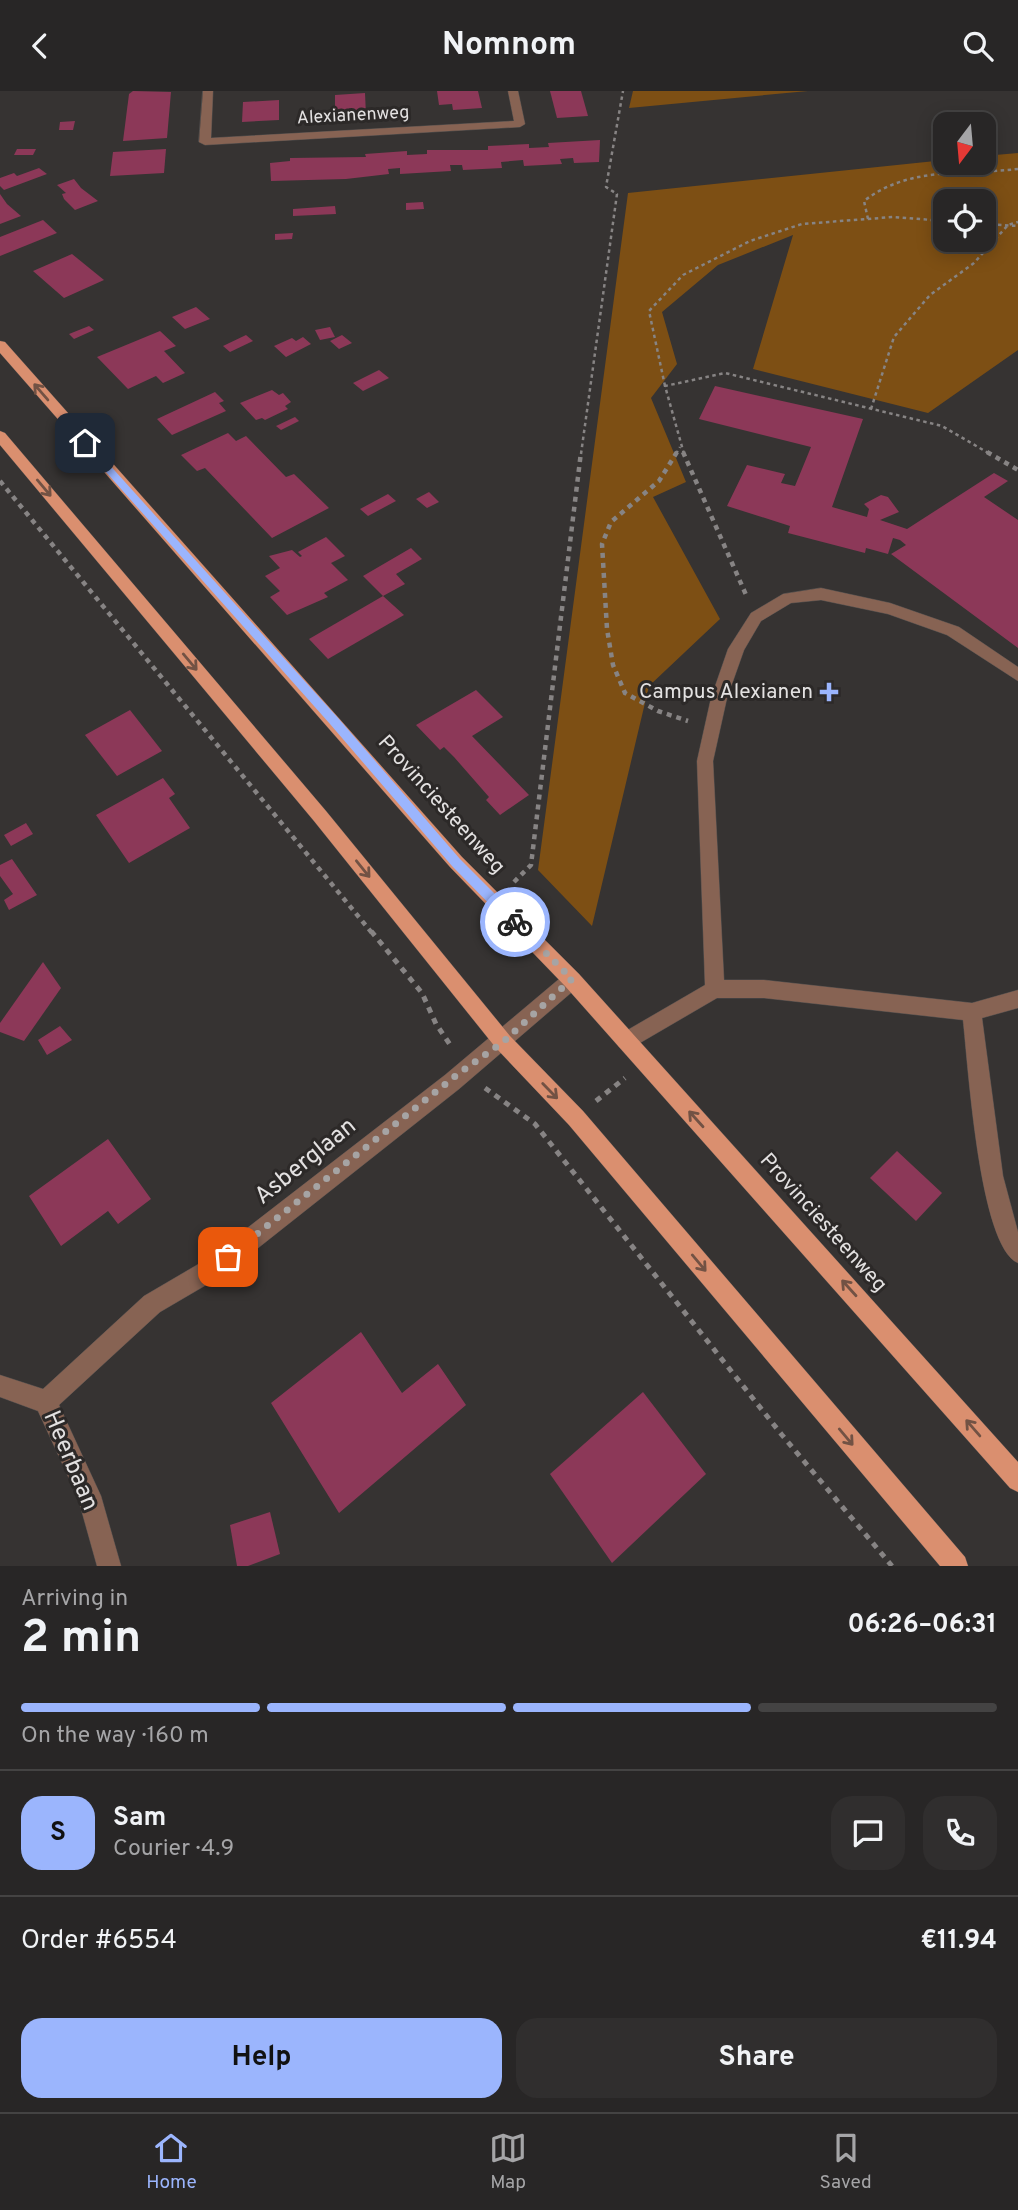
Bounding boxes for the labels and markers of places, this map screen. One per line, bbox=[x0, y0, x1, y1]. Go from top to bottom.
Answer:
pin bbox=[55, 413, 115, 473]
place label: Campus Alexianen bbox=[639, 679, 813, 706]
marker: Campus Alexianen bbox=[819, 682, 839, 702]
pin bbox=[198, 1227, 258, 1287]

